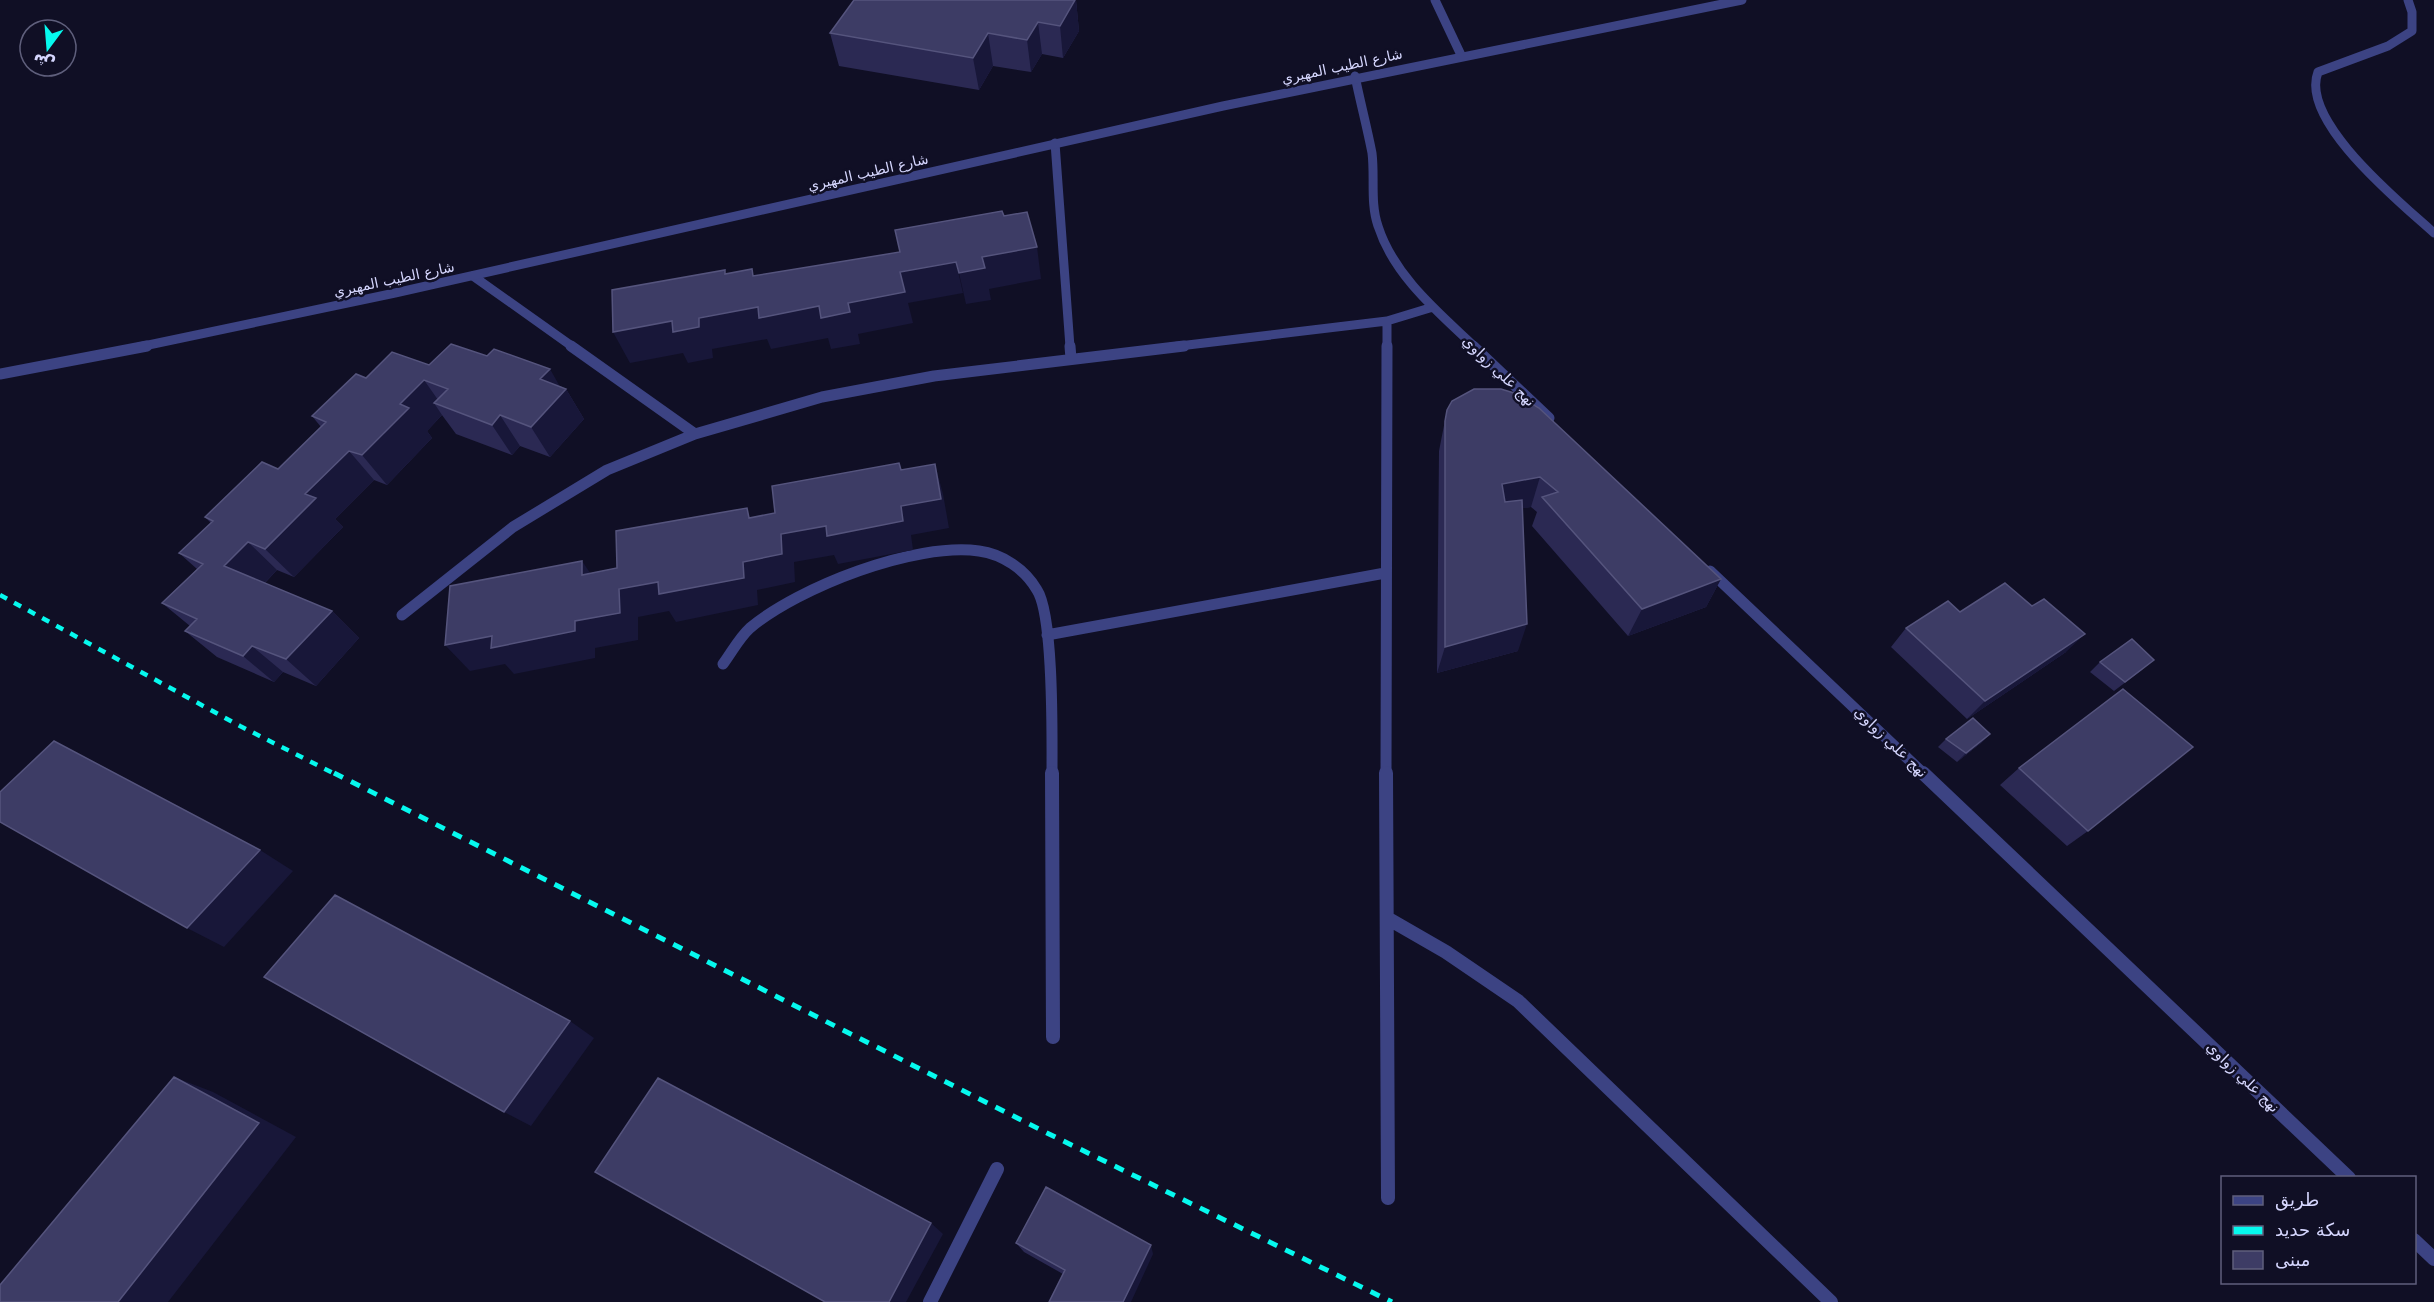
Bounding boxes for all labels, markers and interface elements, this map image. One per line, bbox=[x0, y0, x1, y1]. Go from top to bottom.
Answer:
north arrow bbox=[18, 18, 78, 78]
street label: شارع الطيب المهيري bbox=[1280, 45, 1404, 88]
text: ش bbox=[31, 50, 57, 74]
street label: شارع الطيب المهيري bbox=[806, 150, 930, 195]
street label: شارع الطيب المهيري bbox=[332, 258, 456, 301]
street label: نهج علي زواوي bbox=[1458, 332, 1539, 411]
street label: نهج علي زواوي bbox=[1850, 703, 1931, 782]
street label: نهج علي زواوي bbox=[2202, 1038, 2283, 1117]
legend bbox=[2221, 1176, 2416, 1284]
text: طريق bbox=[2275, 1189, 2319, 1211]
text: سكة حديد bbox=[2275, 1219, 2350, 1240]
text: مبنى bbox=[2275, 1249, 2311, 1270]

